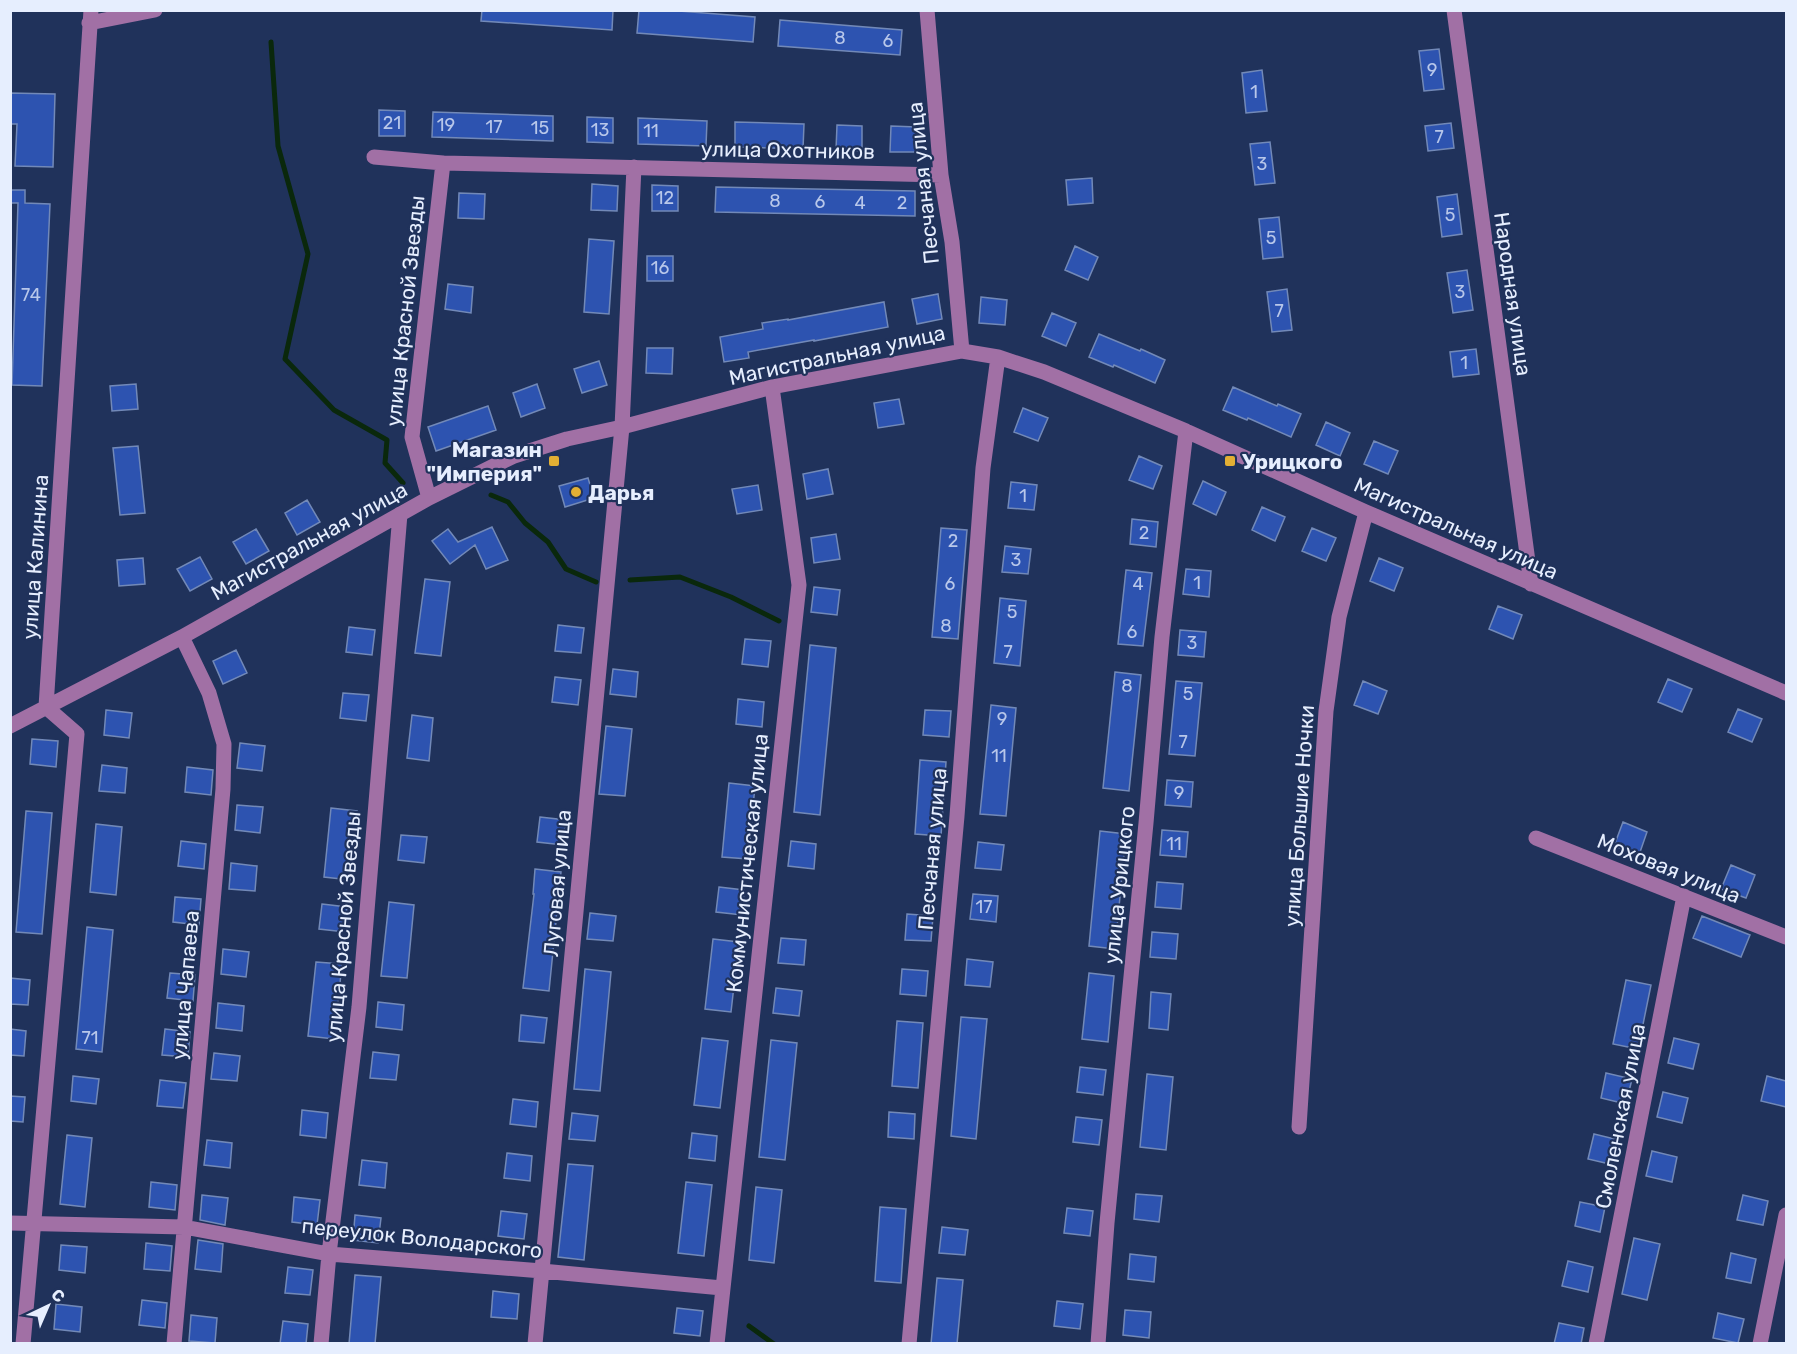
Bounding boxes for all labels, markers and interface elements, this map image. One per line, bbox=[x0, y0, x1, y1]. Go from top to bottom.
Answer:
house number: 8 bbox=[834, 27, 846, 49]
house number: 6 bbox=[883, 30, 894, 52]
house number: 9 bbox=[1427, 59, 1437, 81]
house number: 1 bbox=[1250, 81, 1258, 103]
street label: Песчаная улица bbox=[902, 101, 944, 265]
house number: 21 bbox=[383, 112, 401, 134]
house number: 19 bbox=[437, 114, 455, 136]
house number: 17 bbox=[486, 116, 502, 138]
house number: 15 bbox=[531, 117, 549, 139]
house number: 13 bbox=[591, 119, 609, 141]
house number: 11 bbox=[643, 120, 659, 142]
house number: 7 bbox=[1434, 126, 1444, 148]
street label: улица Охотников bbox=[701, 136, 875, 164]
house number: 3 bbox=[1257, 153, 1267, 175]
house number: 12 bbox=[656, 187, 674, 209]
house number: 8 bbox=[769, 190, 781, 212]
house number: 6 bbox=[815, 191, 826, 213]
house number: 4 bbox=[854, 192, 866, 214]
house number: 2 bbox=[897, 192, 907, 214]
street label: улица Красной Звезды bbox=[380, 194, 430, 428]
house number: 5 bbox=[1445, 204, 1455, 226]
street label: Народная улица bbox=[1489, 211, 1537, 377]
house number: 5 bbox=[1266, 227, 1276, 249]
house number: 16 bbox=[651, 257, 669, 279]
house number: 3 bbox=[1455, 281, 1465, 303]
house number: 74 bbox=[21, 284, 41, 306]
house number: 7 bbox=[1274, 300, 1284, 322]
street label: Магистральная улица bbox=[727, 320, 947, 390]
house number: 1 bbox=[1460, 352, 1468, 374]
place label: Магазин "Империя" bbox=[426, 437, 542, 486]
place label: Урицкого bbox=[1242, 449, 1343, 474]
marker: Магазин "Империя" bbox=[547, 454, 561, 468]
marker: Урицкого bbox=[1223, 454, 1237, 468]
street label: Магистральная улица bbox=[1350, 472, 1562, 584]
street label: улица Калинина bbox=[17, 474, 53, 640]
street label: Магистральная улица bbox=[206, 477, 412, 605]
place label: Дарья bbox=[588, 480, 655, 505]
marker: Дарья bbox=[569, 485, 583, 499]
house number: 1 bbox=[1019, 485, 1027, 507]
house number: 2 bbox=[1139, 522, 1149, 544]
house number: 2 bbox=[948, 530, 958, 552]
house number: 3 bbox=[1011, 549, 1021, 571]
house number: 1 bbox=[1193, 572, 1201, 594]
house number: 6 bbox=[945, 573, 956, 595]
house number: 4 bbox=[1132, 573, 1144, 595]
house number: 5 bbox=[1007, 601, 1017, 623]
house number: 8 bbox=[940, 615, 952, 637]
house number: 6 bbox=[1127, 621, 1138, 643]
house number: 3 bbox=[1187, 632, 1197, 654]
house number: 7 bbox=[1003, 641, 1013, 663]
house number: 8 bbox=[1121, 675, 1133, 697]
house number: 5 bbox=[1183, 683, 1193, 705]
street label: улица Большие Ночки bbox=[1279, 704, 1319, 928]
house number: 9 bbox=[997, 708, 1007, 730]
house number: 7 bbox=[1178, 731, 1188, 753]
street label: Коммунистическая улица bbox=[721, 732, 773, 994]
house number: 11 bbox=[991, 745, 1007, 767]
street label: Песчаная улица bbox=[912, 767, 952, 931]
house number: 9 bbox=[1174, 782, 1184, 804]
street label: улица Урицкого bbox=[1098, 805, 1140, 965]
street label: Луговая улица bbox=[538, 808, 576, 958]
street label: улица Красной Звезды bbox=[320, 810, 366, 1044]
street label: Моховая улица bbox=[1594, 828, 1744, 908]
house number: 11 bbox=[1166, 833, 1182, 855]
house number: 17 bbox=[976, 896, 992, 918]
street label: улица Чапаева bbox=[166, 909, 204, 1061]
street label: Смоленская улица bbox=[1590, 1021, 1650, 1211]
house number: 71 bbox=[82, 1027, 98, 1049]
street label: переулок Володарского bbox=[301, 1213, 543, 1263]
north arrow bbox=[18, 1276, 78, 1336]
text: С bbox=[47, 1285, 69, 1306]

